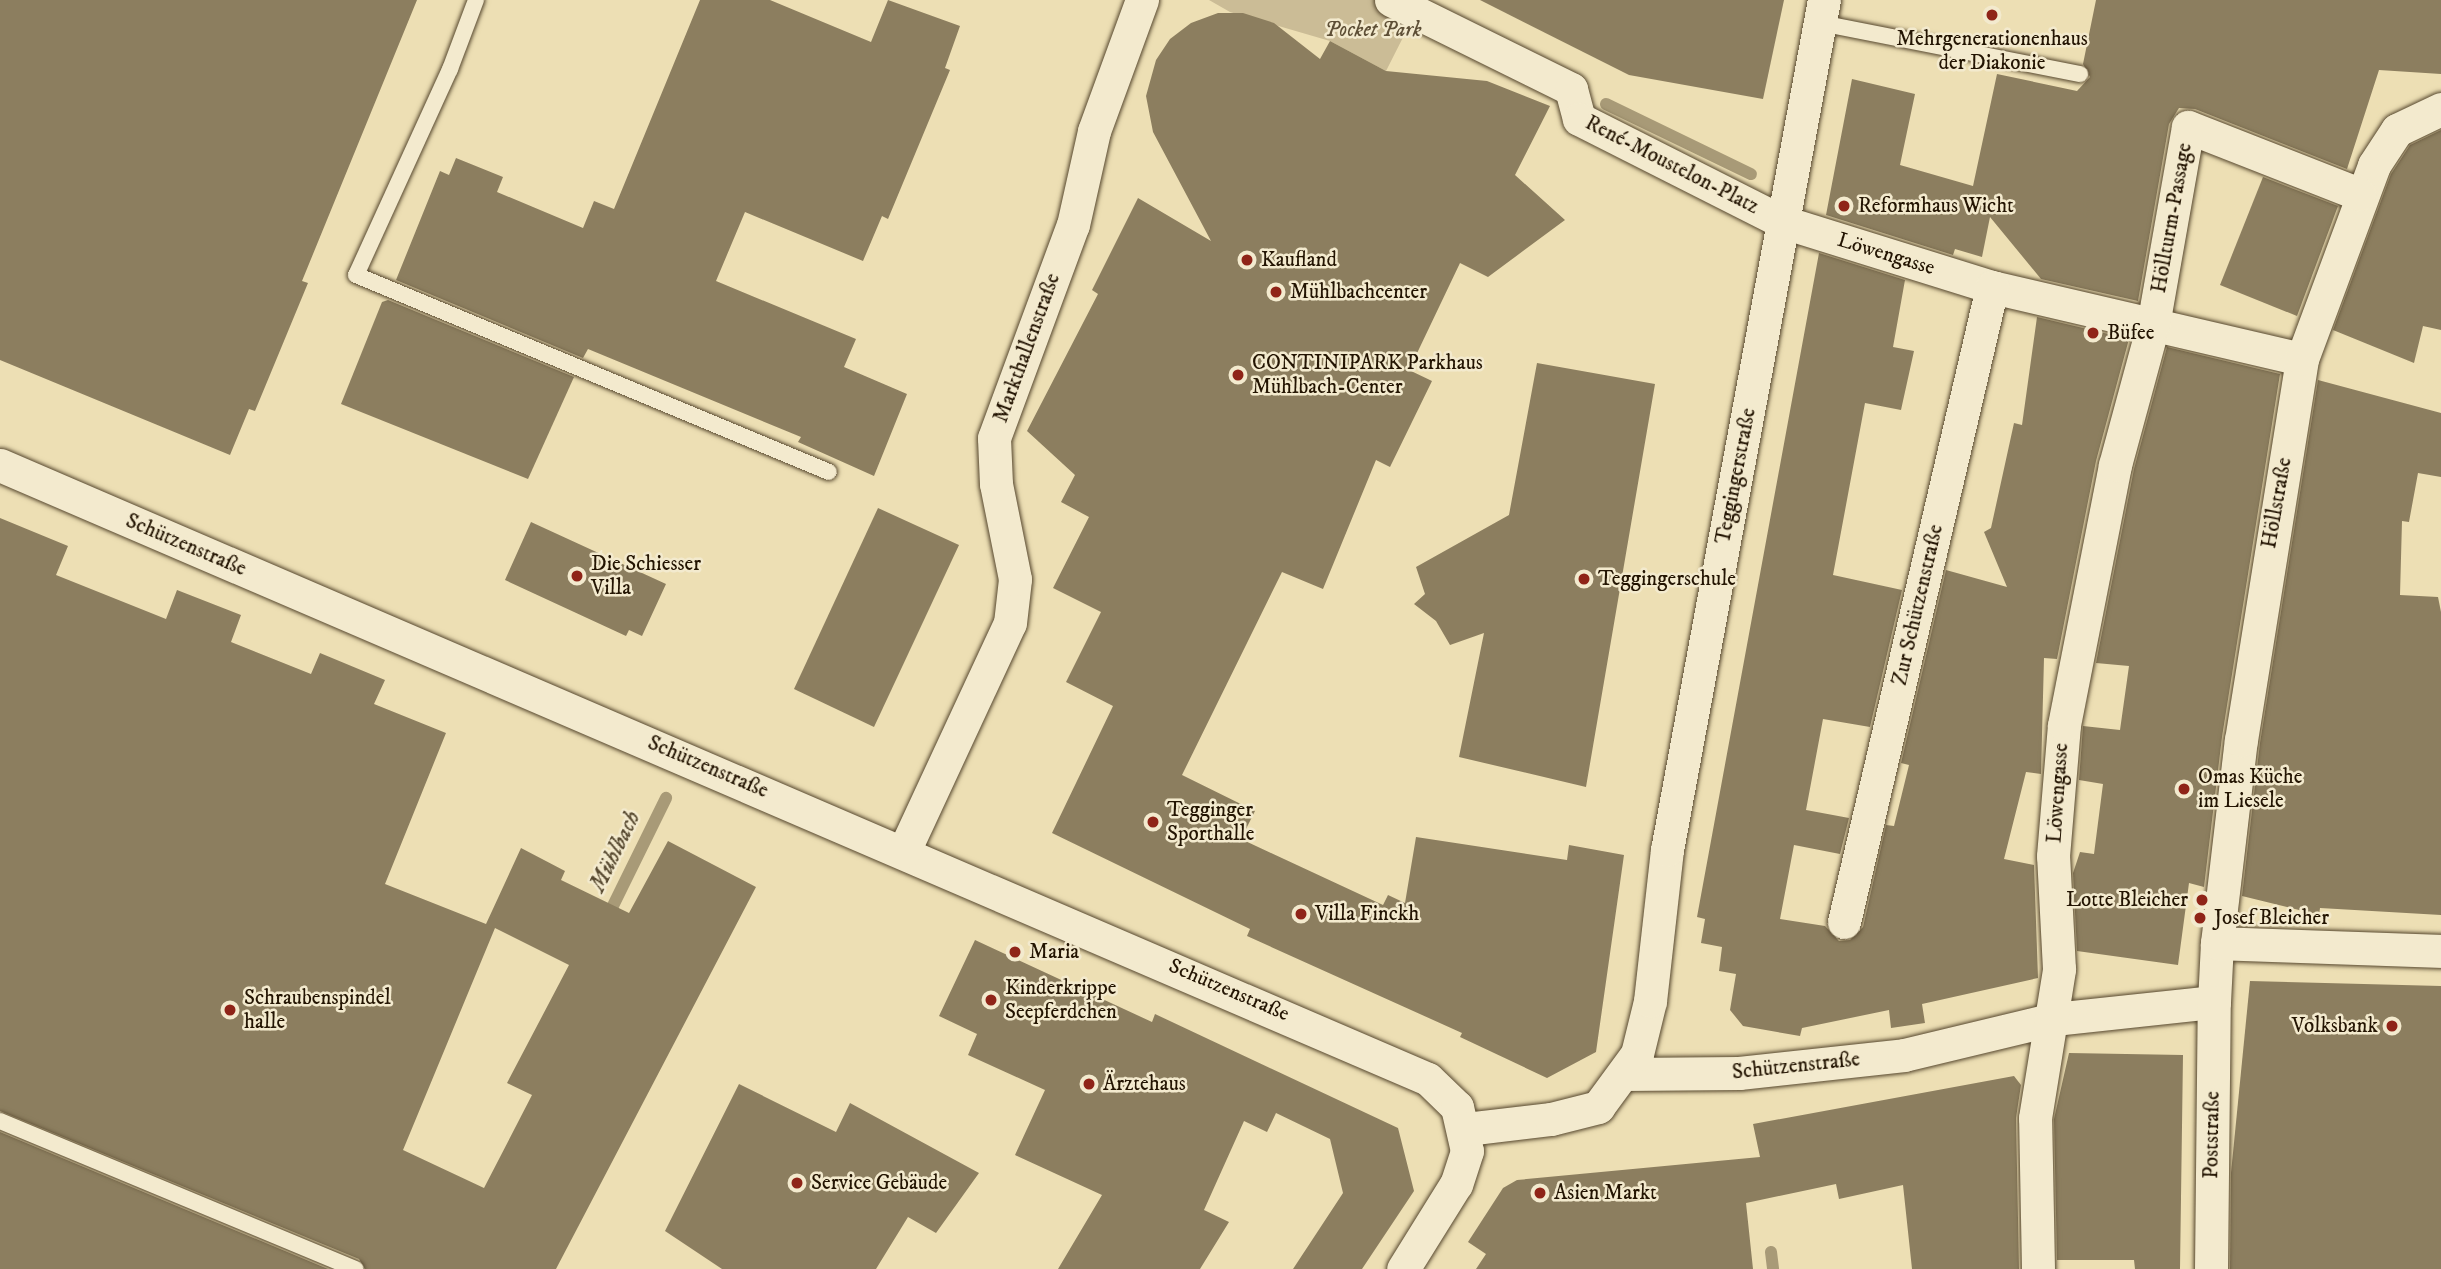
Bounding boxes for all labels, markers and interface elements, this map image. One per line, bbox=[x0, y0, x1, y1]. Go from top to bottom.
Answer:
marker: Mehrgenerationenhaus der Diakonie bbox=[1984, 7, 2000, 23]
park label: Pocket Park bbox=[1325, 17, 1421, 43]
place label: Mehrgenerationenhaus der Diakonie bbox=[1896, 26, 2088, 76]
street label: René-Moustelon-Platz bbox=[1581, 110, 1763, 220]
street label: Höllturm-Passage bbox=[2146, 141, 2198, 295]
place label: Reformhaus Wicht bbox=[1858, 193, 2014, 219]
marker: Reformhaus Wicht bbox=[1836, 198, 1852, 214]
street label: Löwengasse bbox=[1834, 227, 1938, 281]
place label: Kaufland bbox=[1261, 247, 1337, 273]
marker: Kaufland bbox=[1239, 252, 1255, 268]
street label: Markthallenstraße bbox=[988, 270, 1066, 426]
place label: Mühlbachcenter bbox=[1290, 279, 1427, 305]
marker: Mühlbachcenter bbox=[1268, 284, 1284, 300]
place label: Büfee bbox=[2107, 320, 2154, 346]
marker: Büfee bbox=[2085, 325, 2101, 341]
place label: CONTINIPARK Parkhaus Mühlbach-Center bbox=[1252, 350, 1483, 400]
marker: CONTINIPARK Parkhaus Mühlbach-Center bbox=[1230, 367, 1246, 383]
street label: Teggingerstraße bbox=[1710, 406, 1762, 546]
street label: Höllstraße bbox=[2257, 456, 2297, 550]
street label: Schützenstraße bbox=[122, 508, 250, 582]
street label: Zur Schützenstraße bbox=[1887, 522, 1949, 688]
place label: Die Schiesser Villa bbox=[591, 551, 701, 601]
place label: Teggingerschule bbox=[1598, 566, 1736, 592]
marker: Die Schiesser Villa bbox=[569, 568, 585, 584]
marker: Teggingerschule bbox=[1576, 571, 1592, 587]
street label: Schützenstraße bbox=[644, 730, 772, 804]
street label: Löwengasse bbox=[2042, 742, 2074, 844]
place label: Omas Küche im Liesele bbox=[2198, 764, 2302, 814]
marker: Omas Küche im Liesele bbox=[2176, 781, 2192, 797]
place label: Tegginger Sporthalle bbox=[1167, 797, 1254, 847]
water label: Mühlbach bbox=[585, 807, 647, 897]
marker: Tegginger Sporthalle bbox=[1145, 814, 1161, 830]
place label: Lotte Bleicher bbox=[2066, 887, 2188, 913]
marker: Lotte Bleicher bbox=[2194, 892, 2210, 908]
place label: Villa Finckh bbox=[1315, 901, 1419, 927]
place label: Josef Bleicher bbox=[2214, 905, 2329, 931]
marker: Villa Finckh bbox=[1293, 906, 1309, 922]
marker: Josef Bleicher bbox=[2192, 910, 2208, 926]
place label: Maria bbox=[1029, 939, 1079, 965]
marker: Maria bbox=[1007, 944, 1023, 960]
street label: Schützenstraße bbox=[1165, 953, 1293, 1027]
place label: Kinderkrippe Seepferdchen bbox=[1005, 975, 1117, 1025]
place label: Schraubenspindel halle bbox=[244, 985, 391, 1035]
marker: Kinderkrippe Seepferdchen bbox=[983, 992, 999, 1008]
marker: Schraubenspindel halle bbox=[222, 1002, 238, 1018]
place label: Volksbank bbox=[2292, 1013, 2378, 1039]
marker: Volksbank bbox=[2384, 1018, 2400, 1034]
street label: Schützenstraße bbox=[1731, 1047, 1861, 1085]
place label: Ärztehaus bbox=[1103, 1071, 1186, 1097]
marker: Ärztehaus bbox=[1081, 1076, 1097, 1092]
street label: Poststraße bbox=[2199, 1091, 2225, 1179]
place label: Service Gebäude bbox=[811, 1170, 947, 1196]
marker: Service Gebäude bbox=[789, 1175, 805, 1191]
place label: Asien Markt bbox=[1554, 1180, 1657, 1206]
marker: Asien Markt bbox=[1532, 1185, 1548, 1201]

